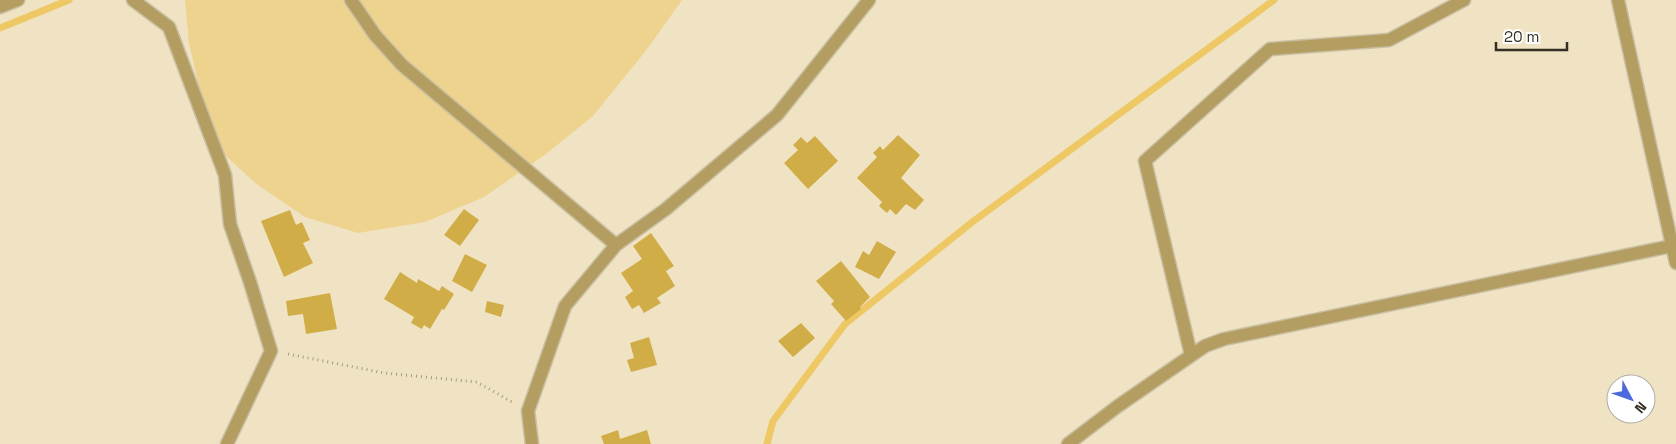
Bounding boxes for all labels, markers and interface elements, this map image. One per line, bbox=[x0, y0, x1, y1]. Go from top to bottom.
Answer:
scale bar bbox=[1496, 20, 1567, 52]
text: 20 m bbox=[1504, 27, 1539, 46]
north arrow bbox=[1606, 374, 1656, 424]
text: N bbox=[1631, 398, 1651, 417]

